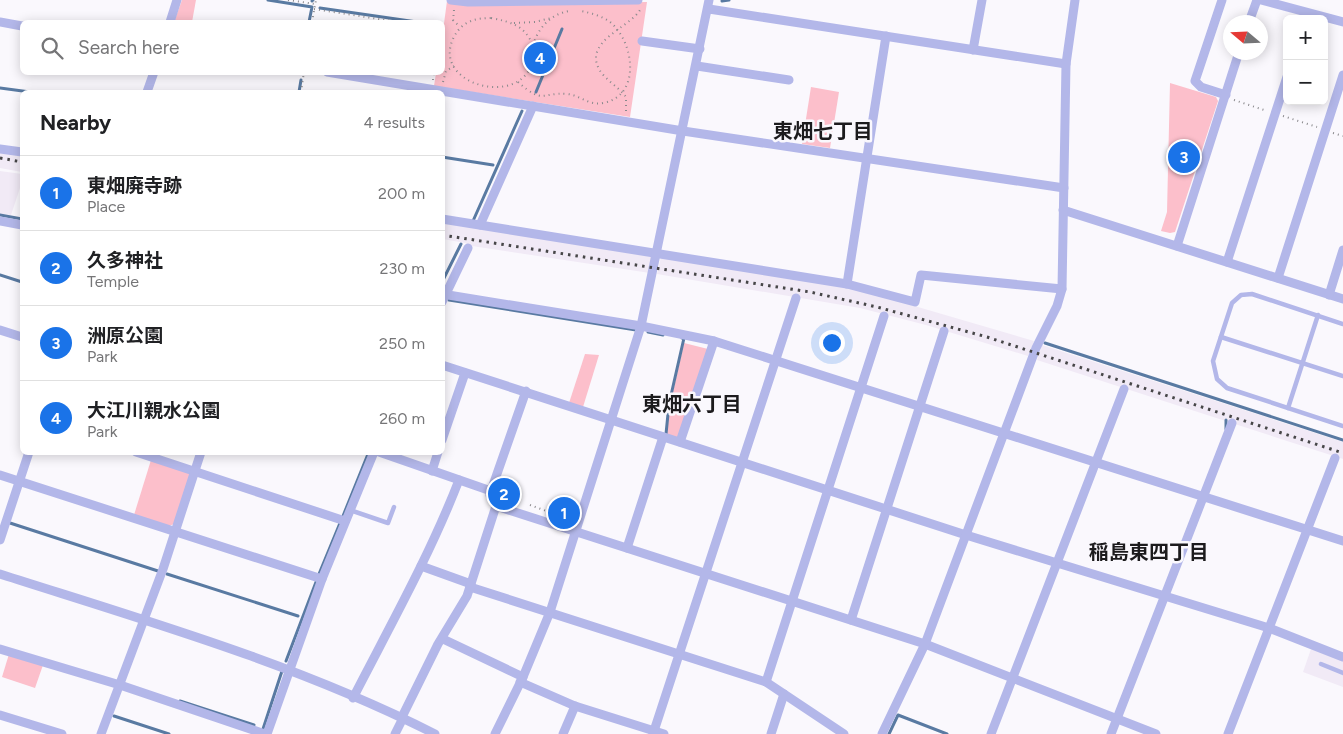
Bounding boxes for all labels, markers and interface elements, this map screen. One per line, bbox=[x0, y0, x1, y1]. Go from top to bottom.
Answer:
north arrow bbox=[1223, 15, 1268, 60]
map controls bbox=[1283, 15, 1328, 105]
button: + bbox=[1283, 15, 1328, 60]
search box bbox=[20, 20, 445, 75]
icon: search bbox=[38, 34, 66, 62]
text: Search here bbox=[78, 36, 180, 59]
pin: 4 bbox=[524, 39, 556, 77]
button: − bbox=[1283, 60, 1328, 105]
text: Nearby bbox=[40, 110, 111, 135]
text: 4 results bbox=[364, 113, 425, 132]
district label: 東畑七丁目 bbox=[773, 119, 873, 143]
pin: 3 bbox=[1168, 138, 1200, 176]
text: 東畑廃寺跡 bbox=[87, 174, 182, 197]
text: 1 bbox=[53, 184, 59, 203]
text: 200 m bbox=[378, 184, 425, 203]
text: Place bbox=[87, 197, 125, 216]
text: 久多神社 bbox=[87, 249, 163, 272]
text: 2 bbox=[51, 259, 61, 278]
text: 230 m bbox=[380, 259, 425, 278]
text: Temple bbox=[87, 272, 139, 291]
text: 洲原公園 bbox=[87, 324, 163, 347]
your location bbox=[819, 330, 845, 356]
text: 3 bbox=[52, 334, 60, 353]
text: 250 m bbox=[379, 334, 425, 353]
text: Park bbox=[87, 347, 117, 366]
district label: 東畑六丁目 bbox=[642, 392, 742, 416]
text: 大江川親水公園 bbox=[87, 399, 220, 422]
text: 4 bbox=[51, 409, 61, 428]
text: 260 m bbox=[379, 409, 425, 428]
text: Park bbox=[87, 422, 117, 441]
pin: 2 bbox=[488, 475, 520, 513]
pin: 1 bbox=[548, 494, 580, 532]
district label: 稲島東四丁目 bbox=[1089, 540, 1209, 564]

